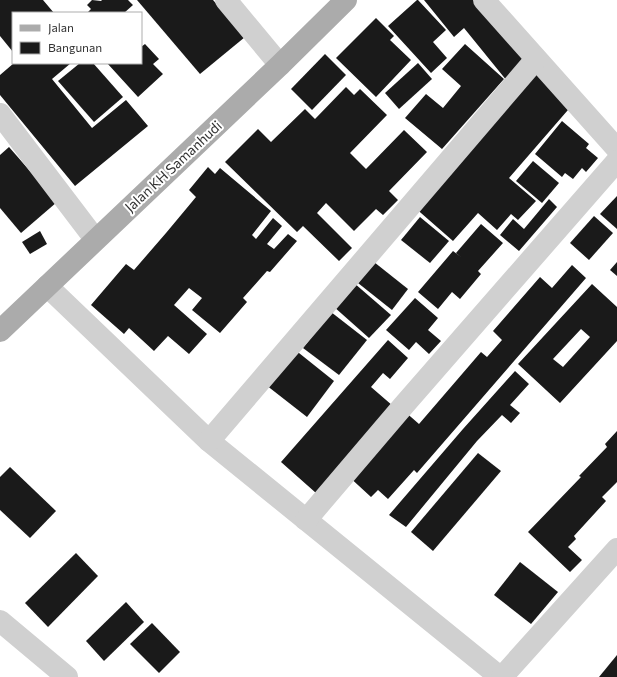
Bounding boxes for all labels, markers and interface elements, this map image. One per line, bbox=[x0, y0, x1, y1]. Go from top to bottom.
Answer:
legend bbox=[12, 12, 142, 64]
text: Jalan bbox=[48, 20, 74, 35]
text: Bangunan bbox=[48, 40, 102, 54]
street label: Jalan KH Samanhudi bbox=[121, 117, 225, 215]

